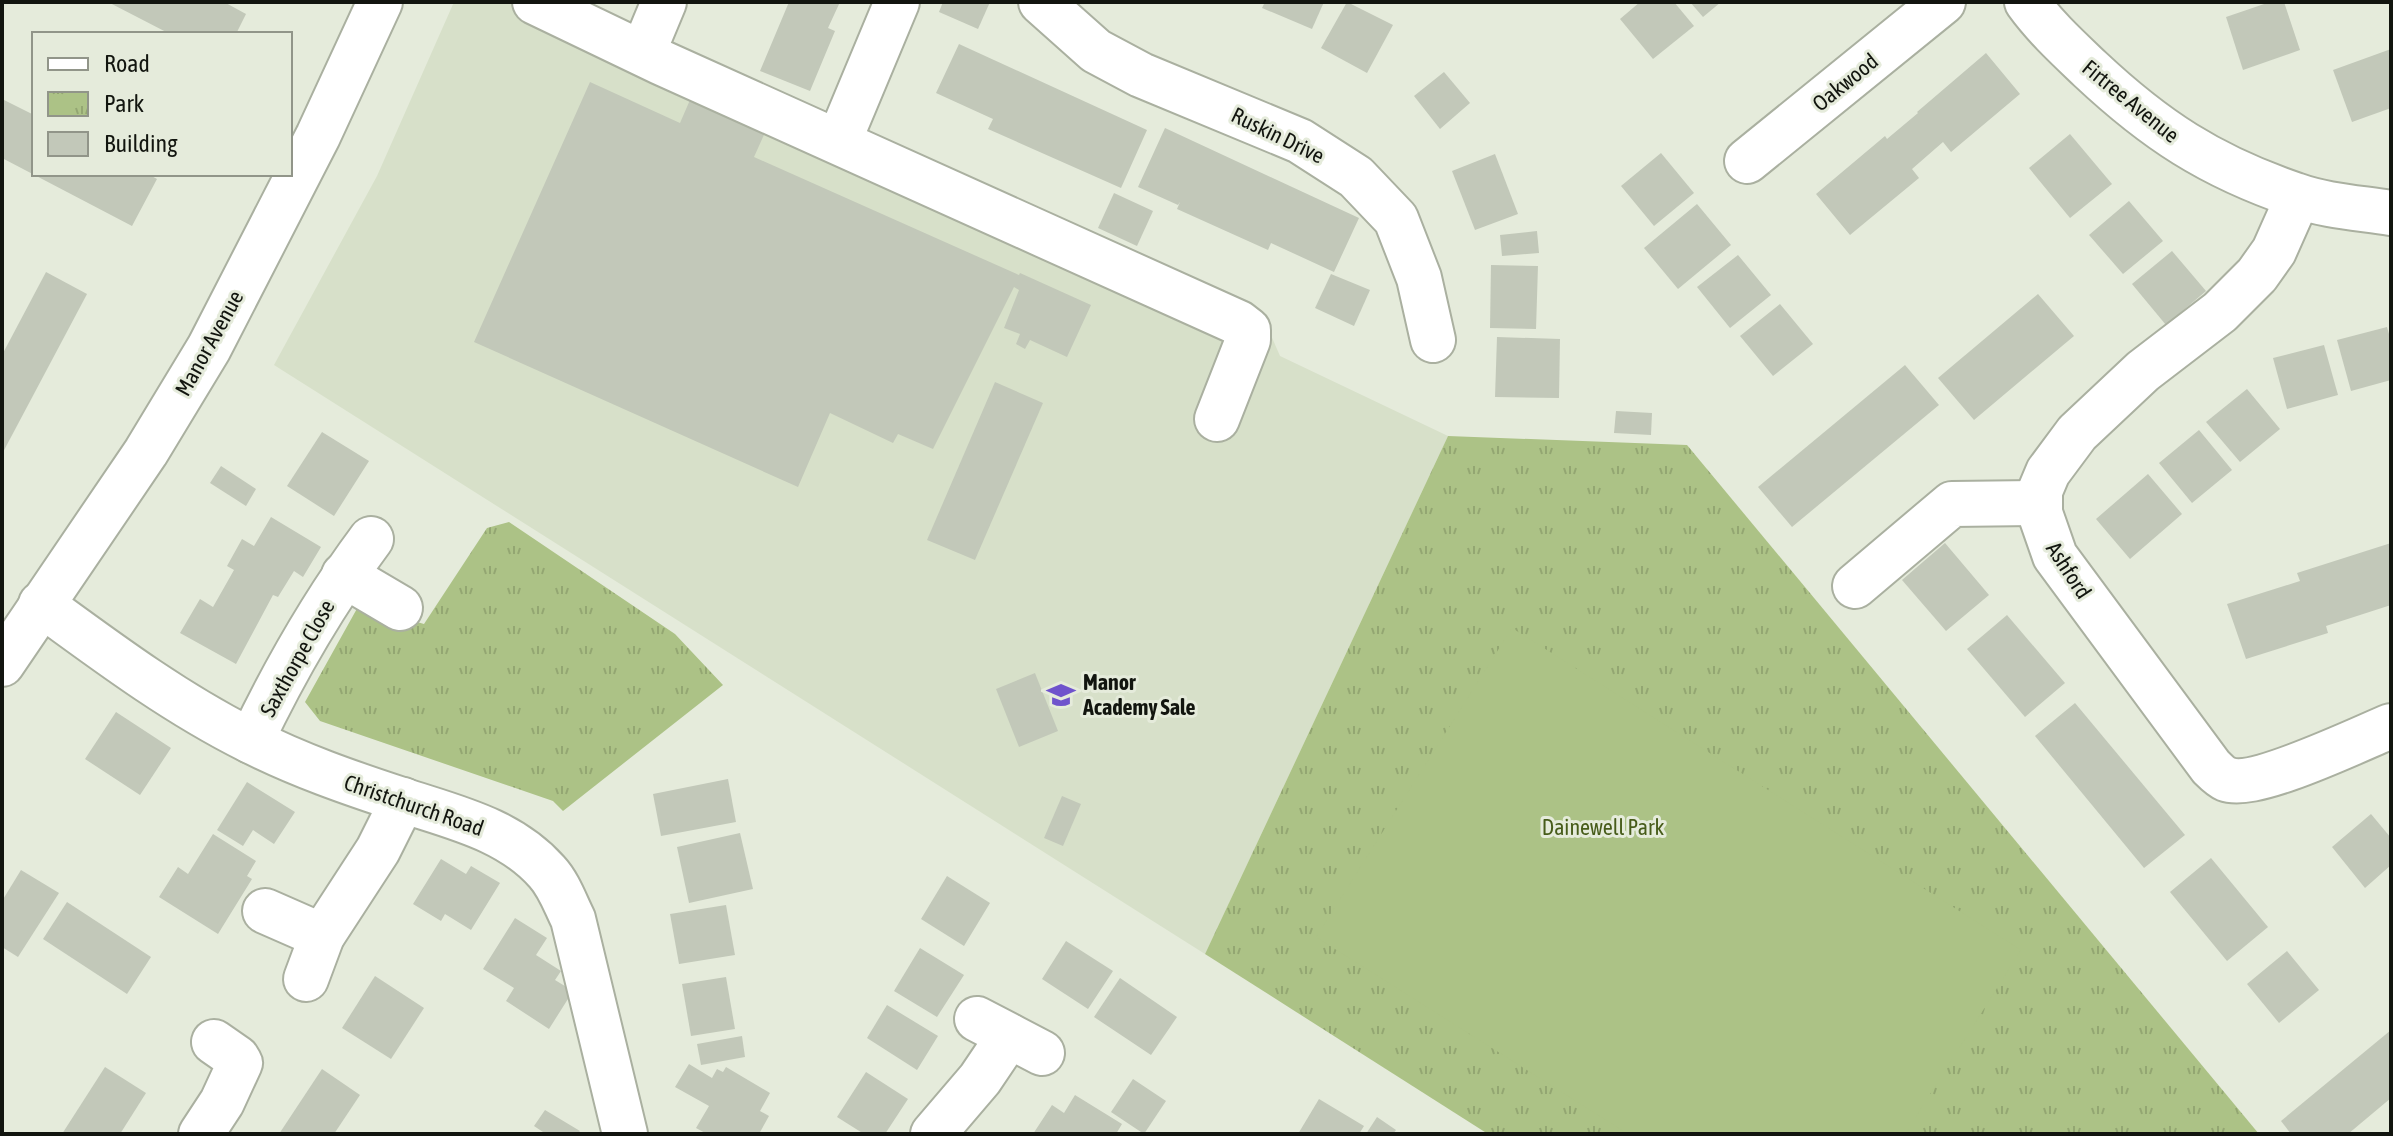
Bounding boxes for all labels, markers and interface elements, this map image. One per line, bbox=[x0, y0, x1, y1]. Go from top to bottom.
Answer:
legend bbox=[32, 32, 292, 176]
street label: Oakwood bbox=[1807, 48, 1883, 116]
text: Road bbox=[104, 50, 150, 77]
street label: Firtree Avenue bbox=[2077, 54, 2185, 148]
text: Park bbox=[104, 90, 145, 117]
street label: Ruskin Drive bbox=[1227, 101, 1329, 169]
text: Building bbox=[104, 130, 178, 157]
street label: Manor Avenue bbox=[169, 286, 249, 400]
street label: Ashford bbox=[2041, 537, 2097, 603]
street label: Saxthorpe Close bbox=[254, 595, 340, 721]
place label: Manor Academy Sale bbox=[1082, 669, 1196, 720]
school or university icon: Manor Academy Sale bbox=[1046, 680, 1076, 710]
street label: Christchurch Road bbox=[341, 769, 487, 841]
park label: Dainewell Park bbox=[1542, 814, 1664, 840]

